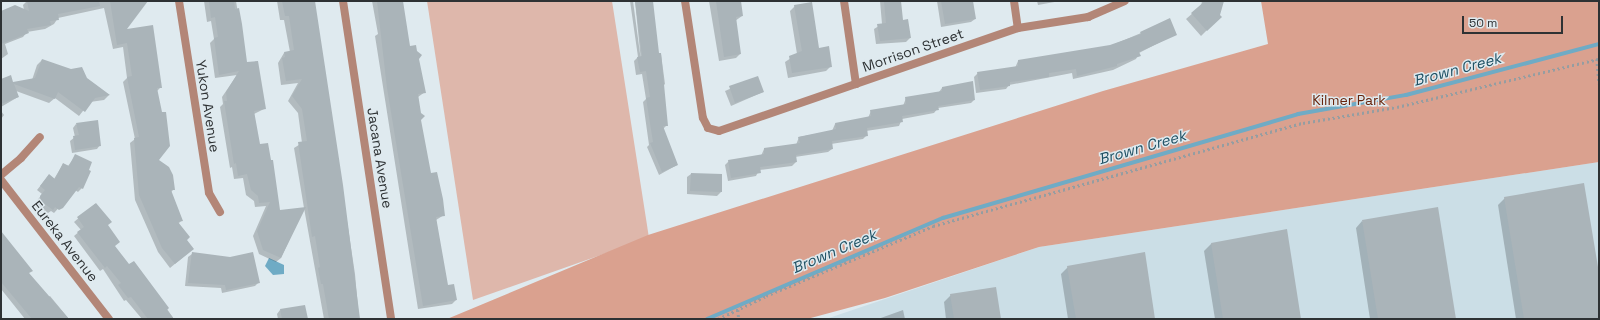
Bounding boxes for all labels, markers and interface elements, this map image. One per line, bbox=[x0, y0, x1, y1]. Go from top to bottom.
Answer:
scale bar bbox=[1464, 8, 1565, 34]
text: 50 m bbox=[1469, 15, 1497, 31]
street label: Morrison Street bbox=[860, 25, 966, 75]
water label: Brown Creek bbox=[1411, 49, 1503, 89]
street label: Yukon Avenue bbox=[192, 59, 224, 153]
park label: Kilmer Park bbox=[1312, 92, 1386, 108]
street label: Jacana Avenue bbox=[364, 106, 396, 210]
water label: Brown Creek bbox=[1096, 126, 1188, 168]
street label: Eureka Avenue bbox=[28, 197, 102, 285]
water label: Brown Creek bbox=[789, 225, 879, 277]

